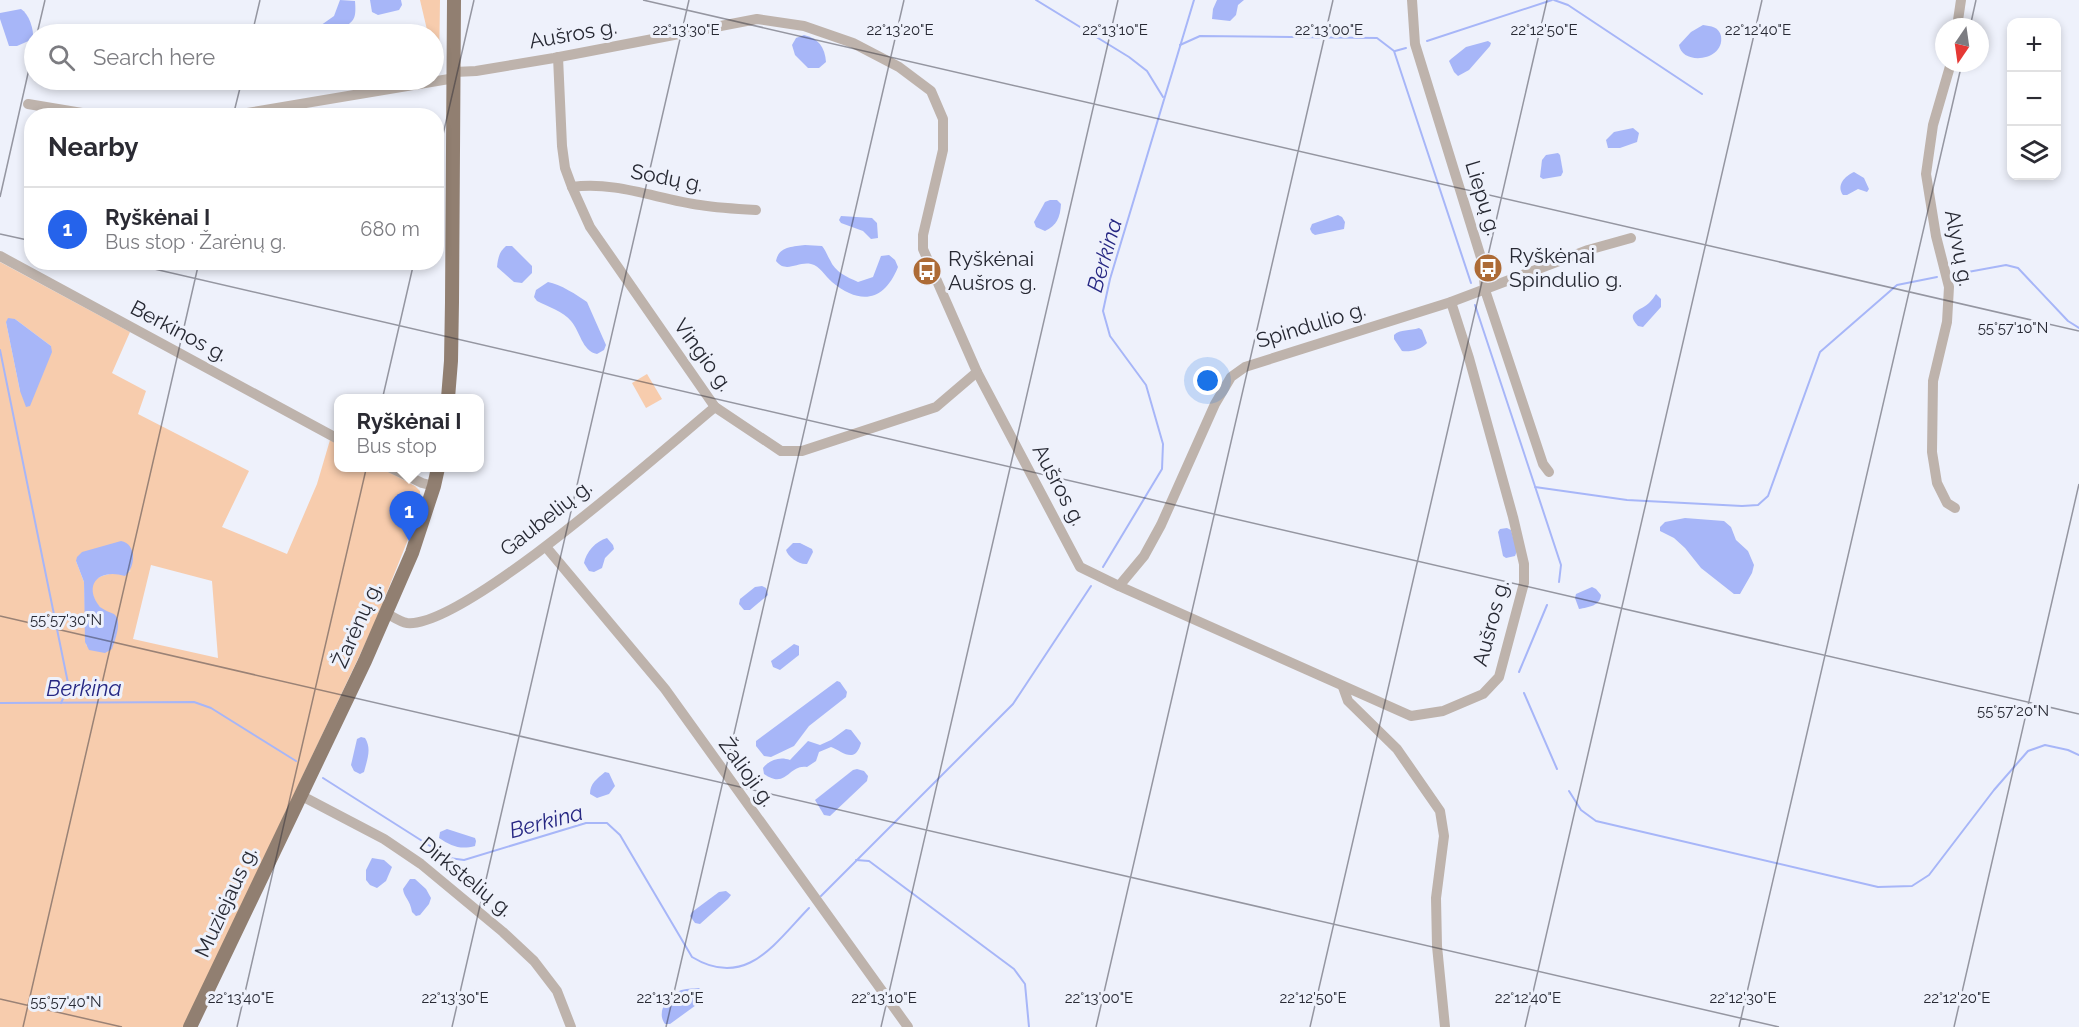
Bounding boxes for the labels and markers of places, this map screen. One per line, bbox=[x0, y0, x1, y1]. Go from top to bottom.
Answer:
place label: Ryškėnai Spindulio g. bbox=[1509, 243, 1622, 292]
place label: Ryškėnai Aušros g. bbox=[948, 246, 1037, 295]
bus stop icon: Ryškėnai Spindulio g. bbox=[1472, 252, 1504, 284]
bus stop icon: Ryškėnai Aušros g. bbox=[911, 255, 943, 287]
pin: 1 bbox=[390, 492, 428, 541]

